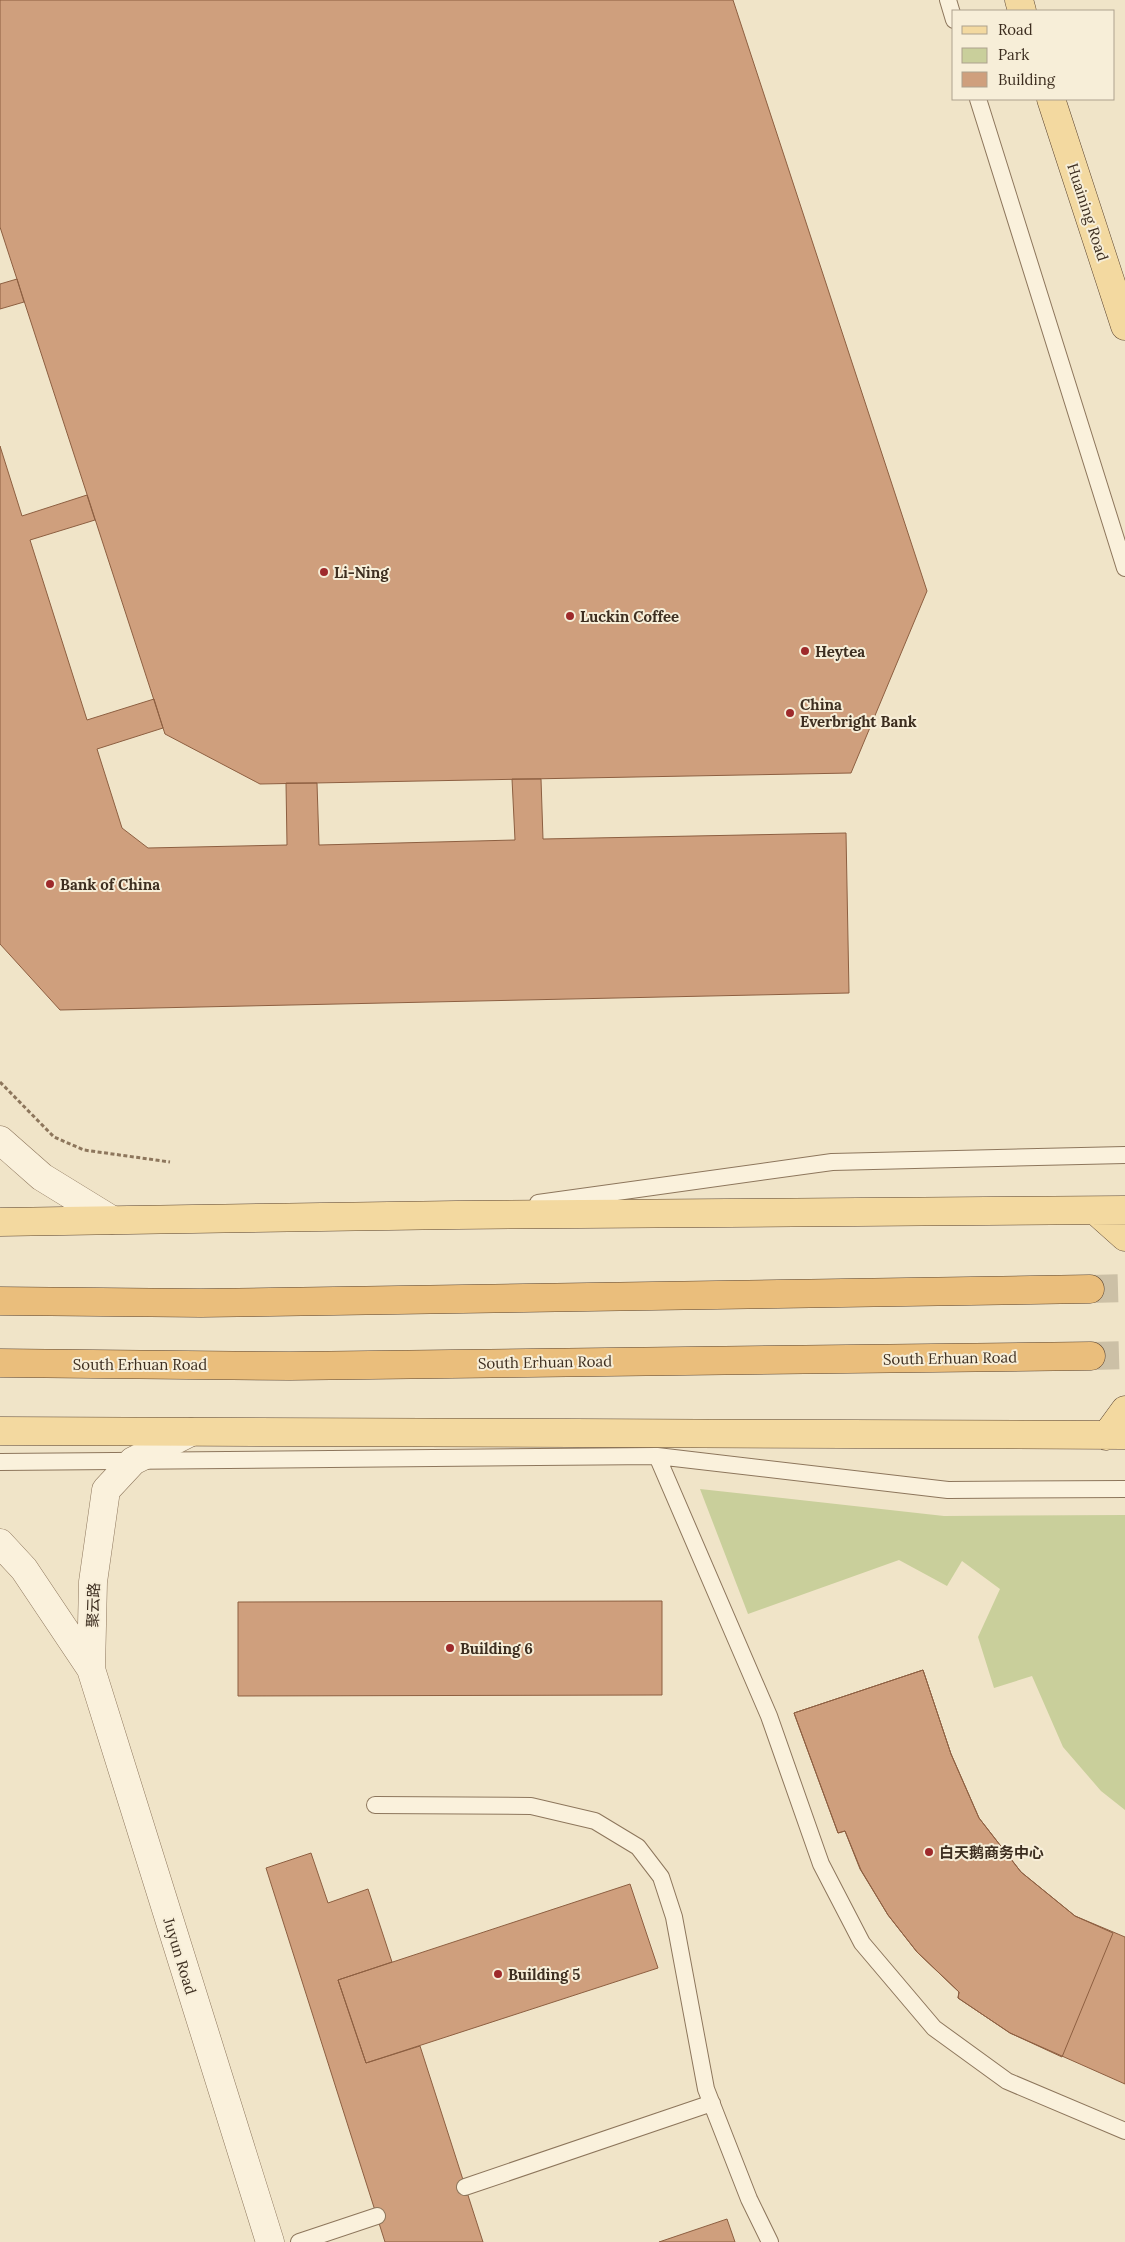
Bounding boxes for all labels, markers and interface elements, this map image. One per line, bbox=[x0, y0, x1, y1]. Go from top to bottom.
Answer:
legend bbox=[952, 10, 1115, 100]
text: Road bbox=[998, 20, 1033, 39]
text: Park bbox=[998, 45, 1029, 64]
text: Building bbox=[998, 70, 1056, 89]
street label: Huaining Road bbox=[1063, 161, 1113, 263]
place label: Li-Ning bbox=[334, 563, 389, 582]
marker: Li-Ning bbox=[318, 566, 330, 578]
place label: Luckin Coffee bbox=[580, 607, 679, 626]
marker: Luckin Coffee bbox=[564, 610, 576, 622]
place label: Heytea bbox=[815, 642, 865, 661]
marker: Heytea bbox=[799, 645, 811, 657]
place label: China Everbright Bank bbox=[800, 695, 917, 731]
marker: China Everbright Bank bbox=[784, 707, 796, 719]
place label: Bank of China bbox=[60, 875, 160, 894]
marker: Bank of China bbox=[44, 878, 56, 890]
street label: South Erhuan Road bbox=[883, 1347, 1017, 1369]
street label: South Erhuan Road bbox=[478, 1351, 612, 1373]
street label: South Erhuan Road bbox=[73, 1355, 207, 1374]
street label: 聚云路 bbox=[83, 1582, 103, 1628]
place label: Building 6 bbox=[460, 1639, 533, 1658]
marker: Building 6 bbox=[444, 1642, 456, 1654]
place label: 白天鹅商务中心 bbox=[939, 1843, 1044, 1862]
marker: 白天鹅商务中心 bbox=[923, 1846, 935, 1858]
street label: Juyun Road bbox=[159, 1914, 201, 1997]
place label: Building 5 bbox=[508, 1965, 580, 1984]
marker: Building 5 bbox=[492, 1968, 504, 1980]

